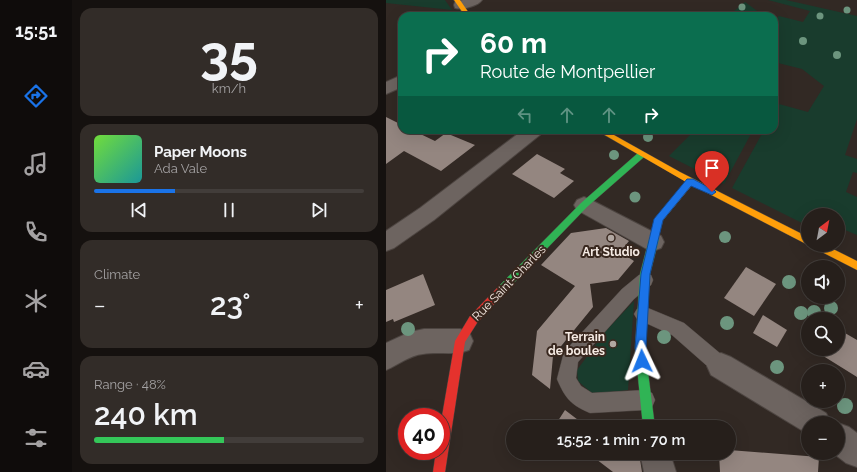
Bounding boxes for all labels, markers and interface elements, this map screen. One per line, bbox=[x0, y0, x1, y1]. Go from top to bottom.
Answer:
text: 15:51 bbox=[15, 20, 57, 41]
text: 35 bbox=[200, 24, 258, 85]
text: 60 m bbox=[480, 27, 547, 60]
icon: right bbox=[414, 28, 466, 80]
text: Route de Montpellier bbox=[480, 61, 655, 82]
text: km/h bbox=[212, 81, 246, 96]
icon: directions bbox=[22, 82, 50, 110]
icon: left bbox=[514, 104, 536, 126]
icon: ahead bbox=[556, 104, 578, 126]
icon: ahead bbox=[598, 104, 620, 126]
icon: right bbox=[640, 104, 662, 126]
text: Paper Moons bbox=[154, 143, 247, 161]
icon: music bbox=[22, 150, 50, 178]
pin bbox=[695, 151, 729, 192]
icon: arrive bbox=[701, 157, 723, 179]
text: Ada Vale bbox=[154, 161, 207, 176]
icon: previous bbox=[128, 199, 150, 221]
icon: pause bbox=[218, 199, 240, 221]
icon: next bbox=[308, 199, 330, 221]
north arrow bbox=[801, 208, 845, 252]
map controls bbox=[801, 208, 845, 460]
icon: phone bbox=[22, 218, 50, 246]
marker: Art Studio bbox=[606, 233, 616, 243]
street label: Rue Saint-Charles bbox=[469, 242, 549, 324]
place label: Art Studio bbox=[582, 245, 640, 259]
button: sound bbox=[801, 260, 845, 304]
text: Climate bbox=[94, 267, 140, 282]
icon: climate bbox=[22, 287, 50, 315]
text: 23° bbox=[210, 287, 251, 322]
text: − bbox=[94, 292, 106, 318]
text: + bbox=[355, 292, 364, 318]
button: search bbox=[801, 312, 845, 356]
place label: Terrain de boules bbox=[548, 330, 605, 358]
marker: Terrain de boules bbox=[608, 339, 618, 349]
position arrow bbox=[621, 340, 663, 382]
icon: car bbox=[22, 355, 50, 383]
button: + bbox=[801, 364, 845, 408]
text: Range · 48% bbox=[94, 377, 166, 392]
text: 240 km bbox=[94, 397, 197, 432]
speed limit sign: 40 bbox=[398, 408, 450, 460]
button: − bbox=[801, 416, 845, 460]
icon: filters bbox=[22, 424, 50, 452]
text: 15:52 · 1 min · 70 m bbox=[557, 431, 685, 449]

